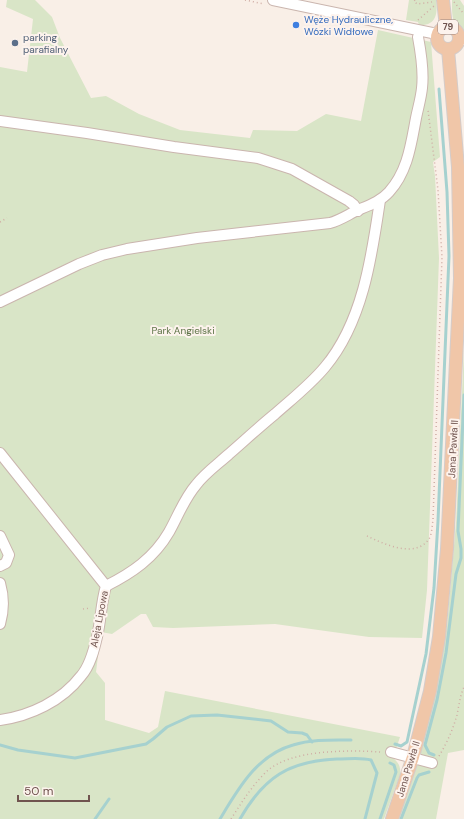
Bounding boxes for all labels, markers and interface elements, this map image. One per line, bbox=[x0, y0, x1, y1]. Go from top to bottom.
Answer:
place label: Węże Hydrauliczne, Wózki Widłowe bbox=[304, 13, 393, 38]
marker: Węże Hydrauliczne, Wózki Widłowe bbox=[291, 20, 301, 30]
road number: 79 bbox=[438, 20, 458, 34]
place label: parking parafialny bbox=[23, 31, 69, 56]
marker: parking parafialny bbox=[10, 38, 20, 48]
park label: Park Angielski bbox=[151, 324, 215, 337]
street label: Jana Pawła II bbox=[445, 420, 461, 478]
street label: Aleja Lipowa bbox=[87, 589, 111, 649]
street label: Jana Pawła II bbox=[393, 739, 423, 799]
scale bar bbox=[18, 777, 89, 803]
text: 50 m bbox=[24, 783, 53, 799]

